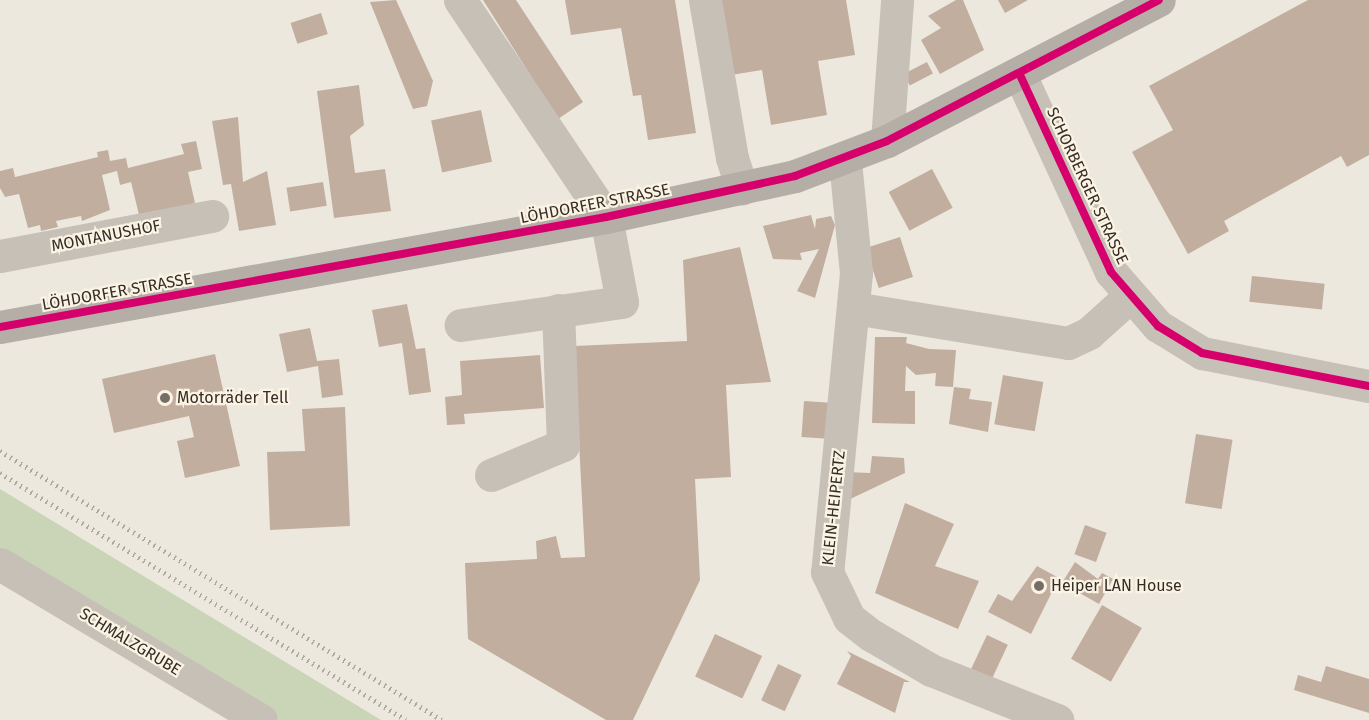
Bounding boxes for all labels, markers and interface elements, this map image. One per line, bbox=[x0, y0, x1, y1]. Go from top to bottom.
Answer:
street label: SCHORBERGER STRASSE bbox=[1042, 104, 1132, 268]
street label: LÖHDORFER STRASSE bbox=[519, 180, 671, 228]
street label: MONTANUSHOF bbox=[50, 216, 162, 256]
street label: LÖHDORFER STRASSE bbox=[41, 269, 193, 315]
place label: Motorräder Tell bbox=[177, 388, 288, 408]
marker: Motorräder Tell bbox=[158, 391, 172, 405]
street label: KLEIN-HEIPERTZ bbox=[818, 449, 850, 567]
place label: Heiper LAN House bbox=[1051, 576, 1182, 596]
marker: Heiper LAN House bbox=[1032, 579, 1046, 593]
street label: SCHMALZGRUBE bbox=[76, 604, 184, 680]

